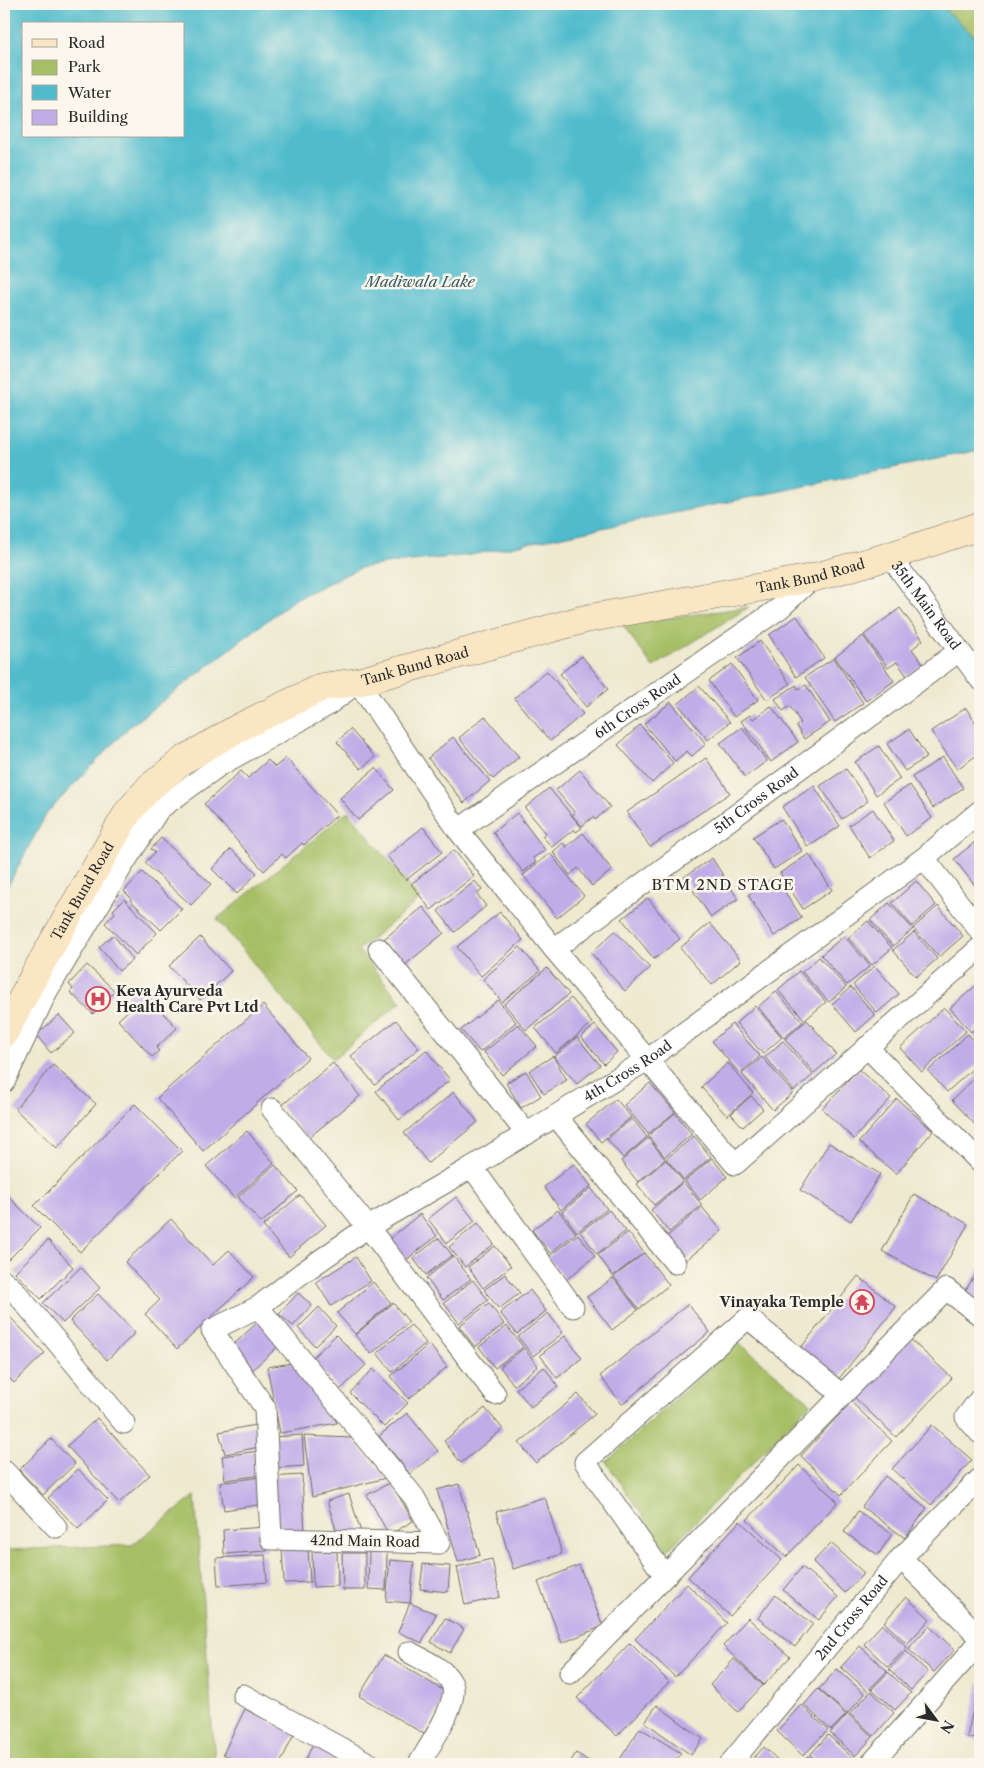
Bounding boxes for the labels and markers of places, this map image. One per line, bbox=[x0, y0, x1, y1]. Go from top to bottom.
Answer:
place label: Keva Ayurveda Health Care Pvt Ltd bbox=[116, 982, 259, 1016]
hospital icon: Keva Ayurveda Health Care Pvt Ltd bbox=[85, 986, 111, 1012]
temple icon: Vinayaka Temple bbox=[849, 1289, 875, 1315]
place label: Vinayaka Temple bbox=[719, 1293, 844, 1311]

